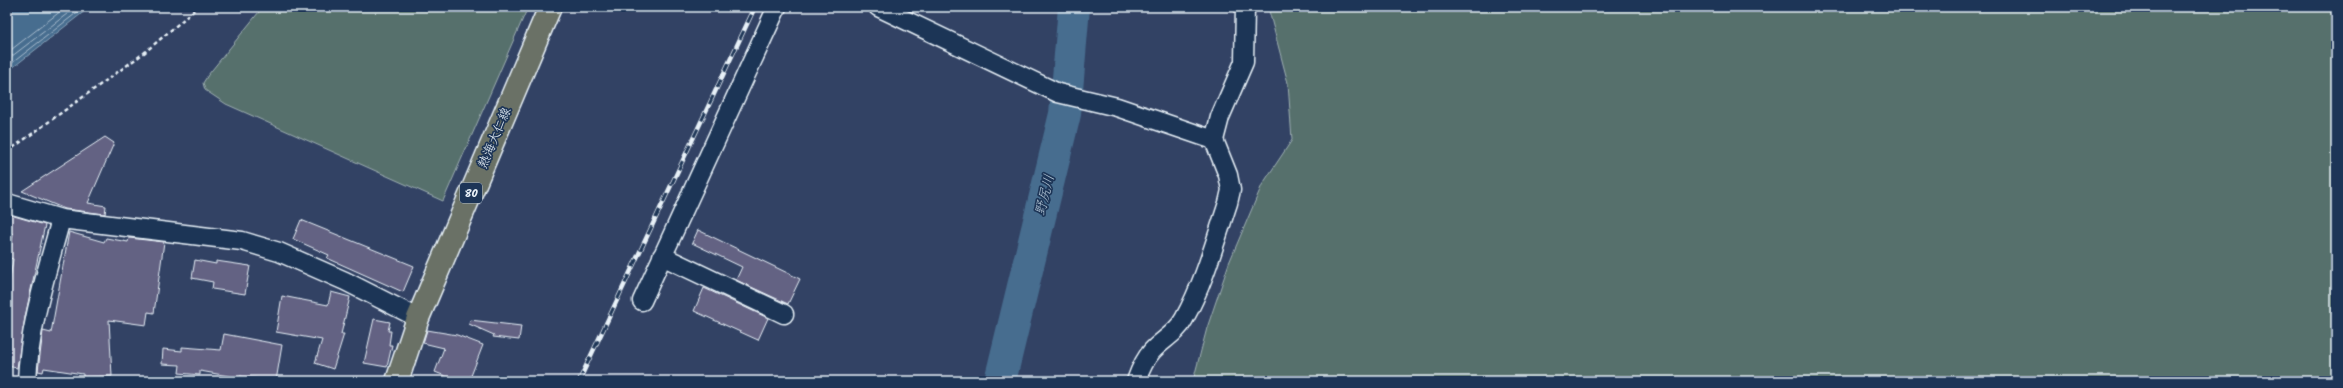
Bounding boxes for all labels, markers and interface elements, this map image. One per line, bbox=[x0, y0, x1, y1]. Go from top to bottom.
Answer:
street label: 熱海大仁線 bbox=[473, 103, 518, 172]
water label: 野尻川 bbox=[1029, 172, 1061, 218]
road number: 80 bbox=[460, 183, 482, 203]

